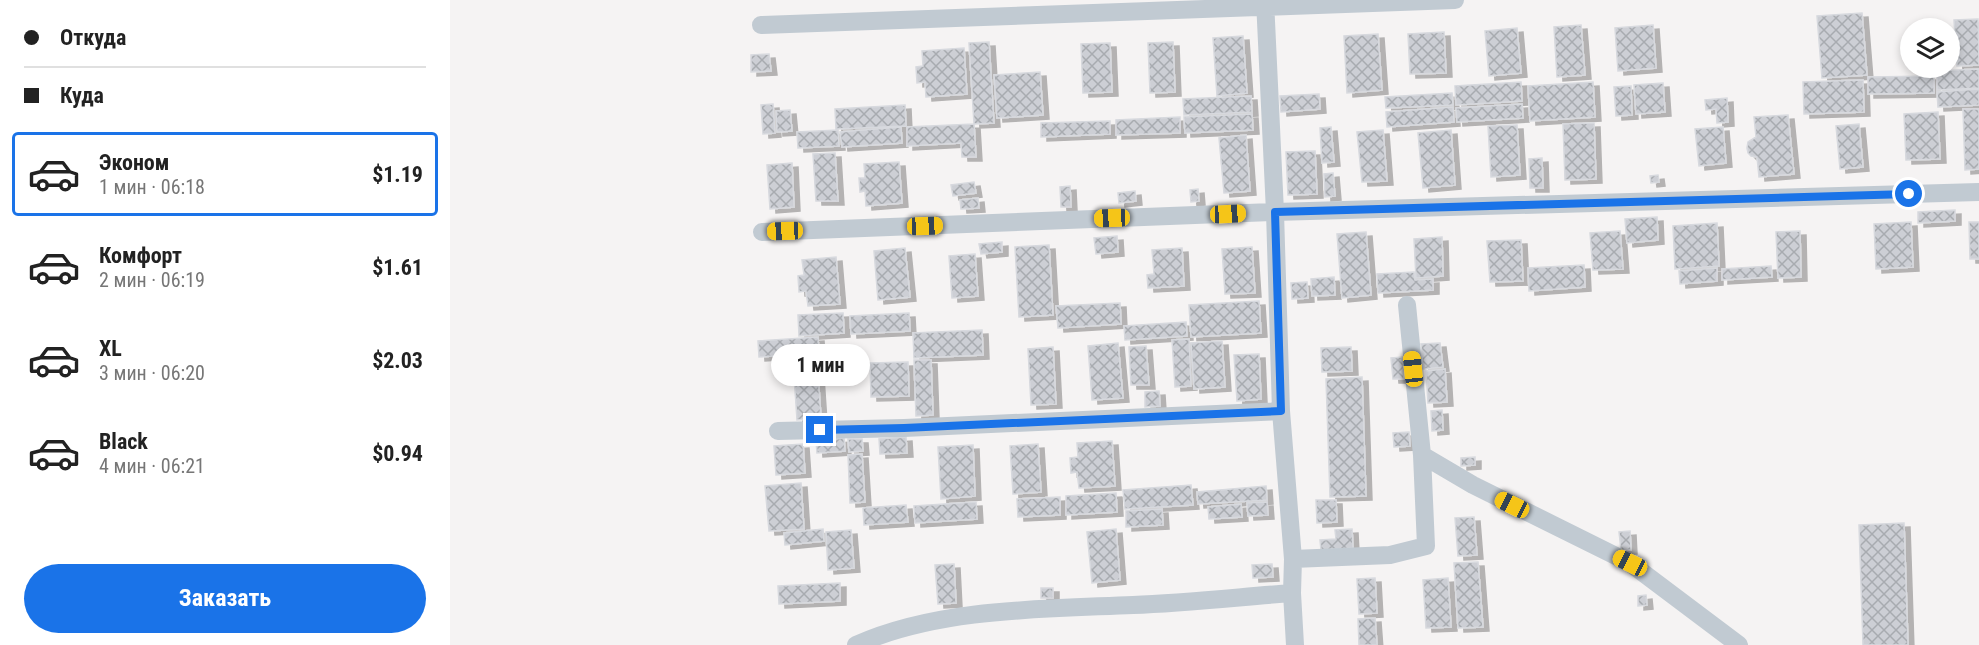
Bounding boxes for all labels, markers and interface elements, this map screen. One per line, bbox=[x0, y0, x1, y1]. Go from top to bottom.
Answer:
map controls bbox=[1900, 18, 1960, 78]
button: layers bbox=[1900, 18, 1960, 78]
text: Откуда bbox=[60, 25, 126, 50]
text: Куда bbox=[60, 83, 104, 108]
icon: car bbox=[27, 147, 81, 201]
text: Эконом bbox=[99, 150, 169, 175]
text: $1.19 bbox=[372, 162, 423, 187]
text: 1 мин · 06:18 bbox=[99, 175, 205, 199]
route start bbox=[1895, 180, 1922, 207]
car bbox=[1210, 204, 1246, 224]
car bbox=[1094, 208, 1130, 228]
car bbox=[907, 216, 943, 236]
car bbox=[767, 221, 803, 241]
icon: car bbox=[27, 240, 81, 294]
text: Комфорт bbox=[99, 243, 182, 268]
text: $1.61 bbox=[372, 255, 423, 280]
text: 2 мин · 06:19 bbox=[99, 268, 205, 292]
icon: car bbox=[27, 333, 81, 387]
text: XL bbox=[99, 336, 122, 361]
callout: 1 мин bbox=[770, 343, 869, 385]
text: $2.03 bbox=[372, 348, 423, 373]
car bbox=[1402, 350, 1424, 388]
text: 1 мин bbox=[797, 353, 844, 377]
text: 3 мин · 06:20 bbox=[99, 361, 205, 385]
route end bbox=[806, 416, 833, 443]
icon: car bbox=[27, 426, 81, 480]
text: Black bbox=[99, 429, 148, 454]
text: $0.94 bbox=[372, 441, 423, 466]
text: 4 мин · 06:21 bbox=[99, 454, 205, 478]
car bbox=[1492, 489, 1532, 521]
car bbox=[1610, 547, 1650, 579]
button: Заказать bbox=[24, 564, 426, 633]

